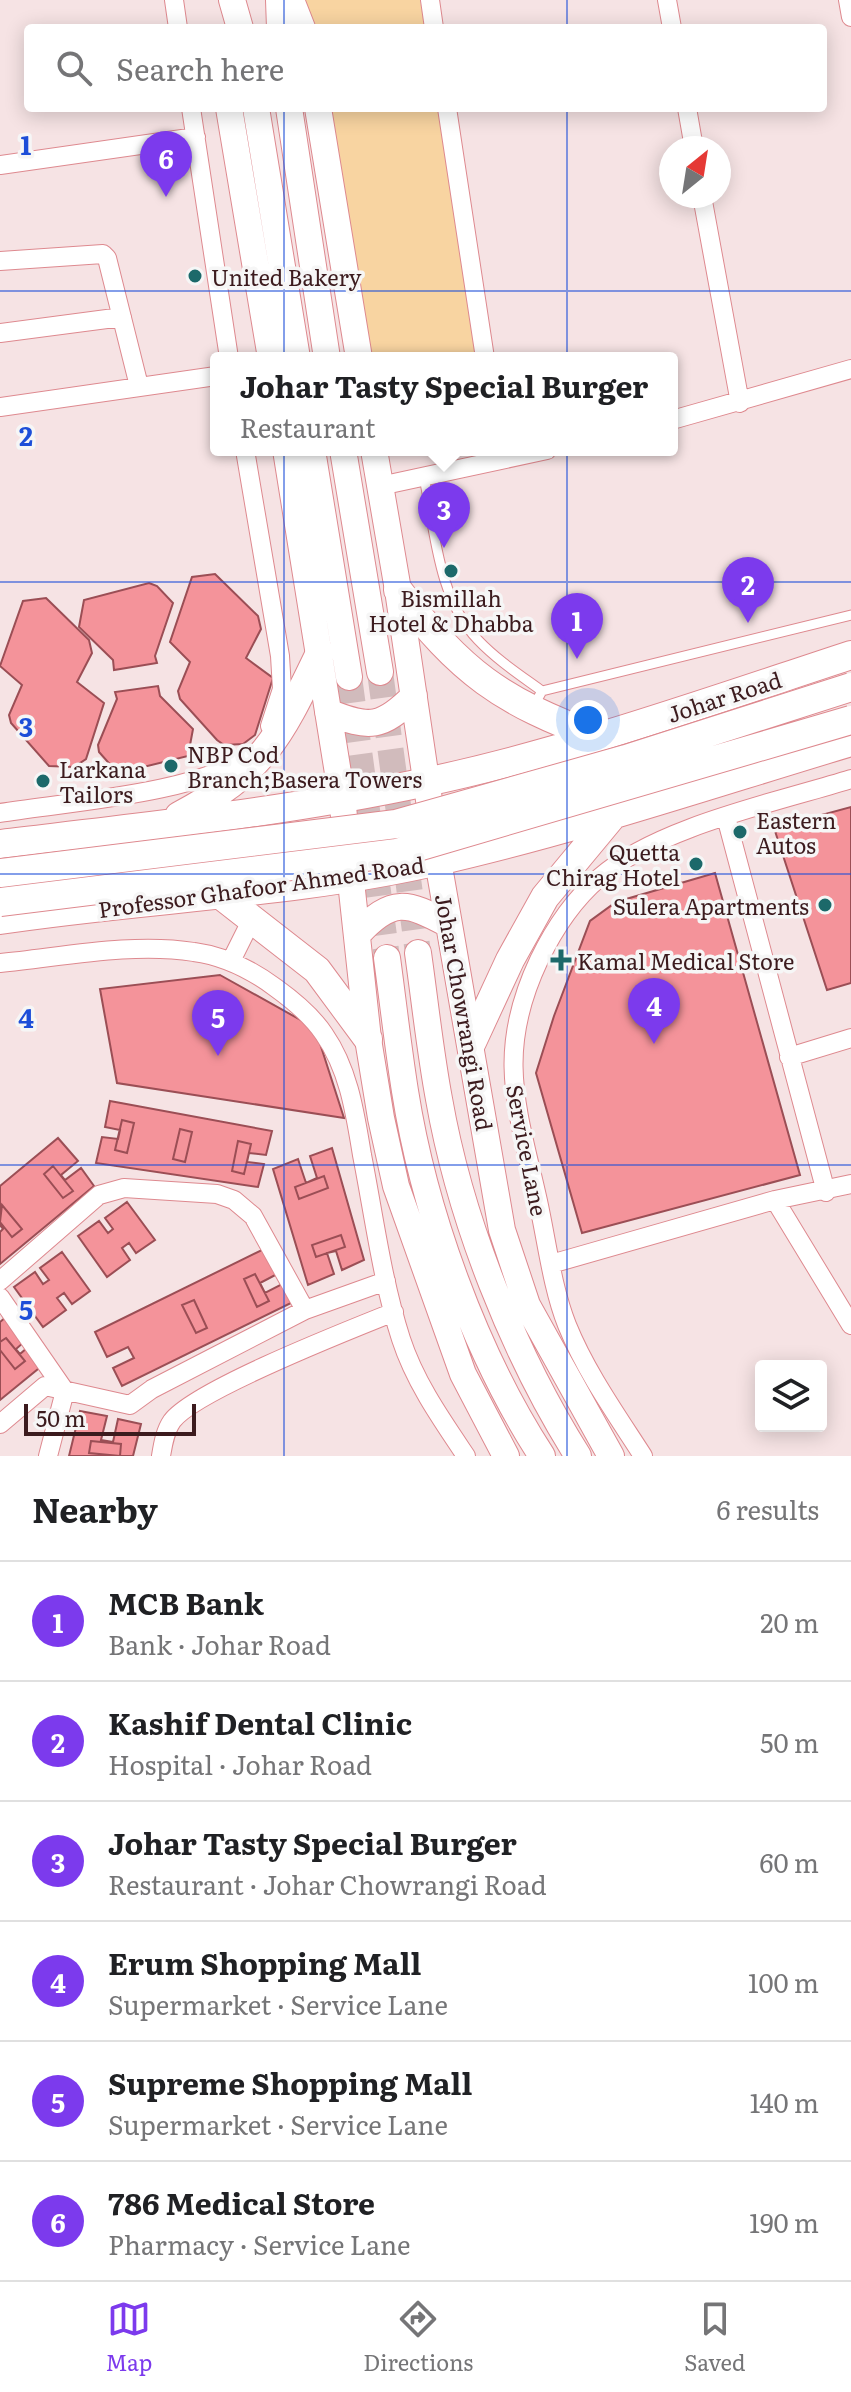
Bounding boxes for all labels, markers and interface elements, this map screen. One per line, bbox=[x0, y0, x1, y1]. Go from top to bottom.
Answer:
search box bbox=[24, 24, 827, 112]
icon: search bbox=[52, 46, 96, 90]
text: Search here bbox=[116, 46, 284, 90]
text: 1 bbox=[21, 124, 32, 163]
pin: 6 bbox=[140, 131, 192, 197]
north arrow bbox=[659, 136, 731, 208]
place label: United Bakery bbox=[211, 260, 362, 293]
marker: United Bakery bbox=[186, 267, 204, 285]
popup bbox=[210, 352, 678, 456]
text: Johar Tasty Special Burger bbox=[240, 363, 648, 407]
text: Restaurant bbox=[240, 407, 375, 446]
text: 2 bbox=[19, 415, 33, 454]
pin: 3 bbox=[418, 482, 470, 548]
pin: 2 bbox=[722, 557, 774, 623]
marker: Bismillah Hotel & Dhabba bbox=[442, 562, 460, 580]
place label: Bismillah Hotel & Dhabba bbox=[368, 581, 534, 639]
pin: 1 bbox=[551, 593, 603, 659]
street label: Johar Road bbox=[663, 662, 785, 730]
your location bbox=[568, 700, 608, 740]
text: 3 bbox=[19, 706, 33, 745]
place label: NBP Cod Branch;Basera Towers bbox=[187, 737, 422, 795]
place label: Larkana Tailors bbox=[59, 752, 146, 810]
marker: NBP Cod Branch;Basera Towers bbox=[162, 757, 180, 775]
marker: Larkana Tailors bbox=[34, 772, 52, 790]
place label: Eastern Autos bbox=[756, 803, 836, 861]
marker: Eastern Autos bbox=[731, 823, 749, 841]
place label: Quetta Chirag Hotel bbox=[546, 835, 680, 893]
street label: Professor Ghafoor Ahmed Road bbox=[96, 847, 426, 925]
marker: Quetta Chirag Hotel bbox=[687, 855, 705, 873]
place label: Sulera Apartments bbox=[613, 889, 809, 922]
street label: Johar Chowrangi Road bbox=[428, 891, 502, 1133]
marker: Sulera Apartments bbox=[816, 896, 834, 914]
place label: Kamal Medical Store bbox=[577, 944, 794, 977]
marker: Kamal Medical Store bbox=[552, 951, 570, 969]
pin: 4 bbox=[628, 978, 680, 1044]
pin: 5 bbox=[192, 990, 244, 1056]
text: 4 bbox=[18, 997, 34, 1036]
street label: Service Lane bbox=[499, 1081, 557, 1219]
text: 5 bbox=[19, 1289, 33, 1328]
map controls bbox=[755, 1360, 827, 1432]
button: layers bbox=[755, 1360, 827, 1432]
scale bar bbox=[24, 1400, 196, 1436]
text: 50 m bbox=[36, 1401, 86, 1434]
text: Nearby bbox=[32, 1483, 158, 1533]
text: 6 results bbox=[716, 1489, 819, 1528]
text: MCB Bank bbox=[108, 1580, 264, 1624]
text: 1 bbox=[53, 1602, 63, 1641]
text: 20 m bbox=[760, 1602, 819, 1641]
text: Bank · Johar Road bbox=[108, 1624, 331, 1663]
text: Kashif Dental Clinic bbox=[108, 1700, 412, 1744]
text: 2 bbox=[51, 1722, 65, 1761]
text: 50 m bbox=[760, 1722, 819, 1761]
text: Hospital · Johar Road bbox=[108, 1744, 372, 1783]
text: Johar Tasty Special Burger bbox=[108, 1820, 517, 1864]
text: 3 bbox=[51, 1842, 65, 1881]
text: 60 m bbox=[760, 1842, 819, 1881]
text: Restaurant · Johar Chowrangi Road bbox=[108, 1864, 547, 1903]
text: Erum Shopping Mall bbox=[108, 1940, 421, 1984]
text: 4 bbox=[50, 1962, 66, 2001]
text: 100 m bbox=[748, 1962, 819, 2001]
text: Supermarket · Service Lane bbox=[108, 1984, 448, 2023]
text: Supreme Shopping Mall bbox=[108, 2060, 472, 2104]
text: 5 bbox=[51, 2082, 65, 2121]
text: 140 m bbox=[750, 2082, 819, 2121]
text: Supermarket · Service Lane bbox=[108, 2104, 448, 2143]
text: 786 Medical Store bbox=[108, 2180, 375, 2224]
text: 6 bbox=[50, 2202, 66, 2241]
text: 190 m bbox=[749, 2202, 819, 2241]
text: Pharmacy · Service Lane bbox=[108, 2224, 411, 2263]
tab: Map bbox=[105, 2297, 152, 2378]
tab: Directions bbox=[363, 2297, 473, 2378]
tab: Saved bbox=[684, 2297, 746, 2378]

